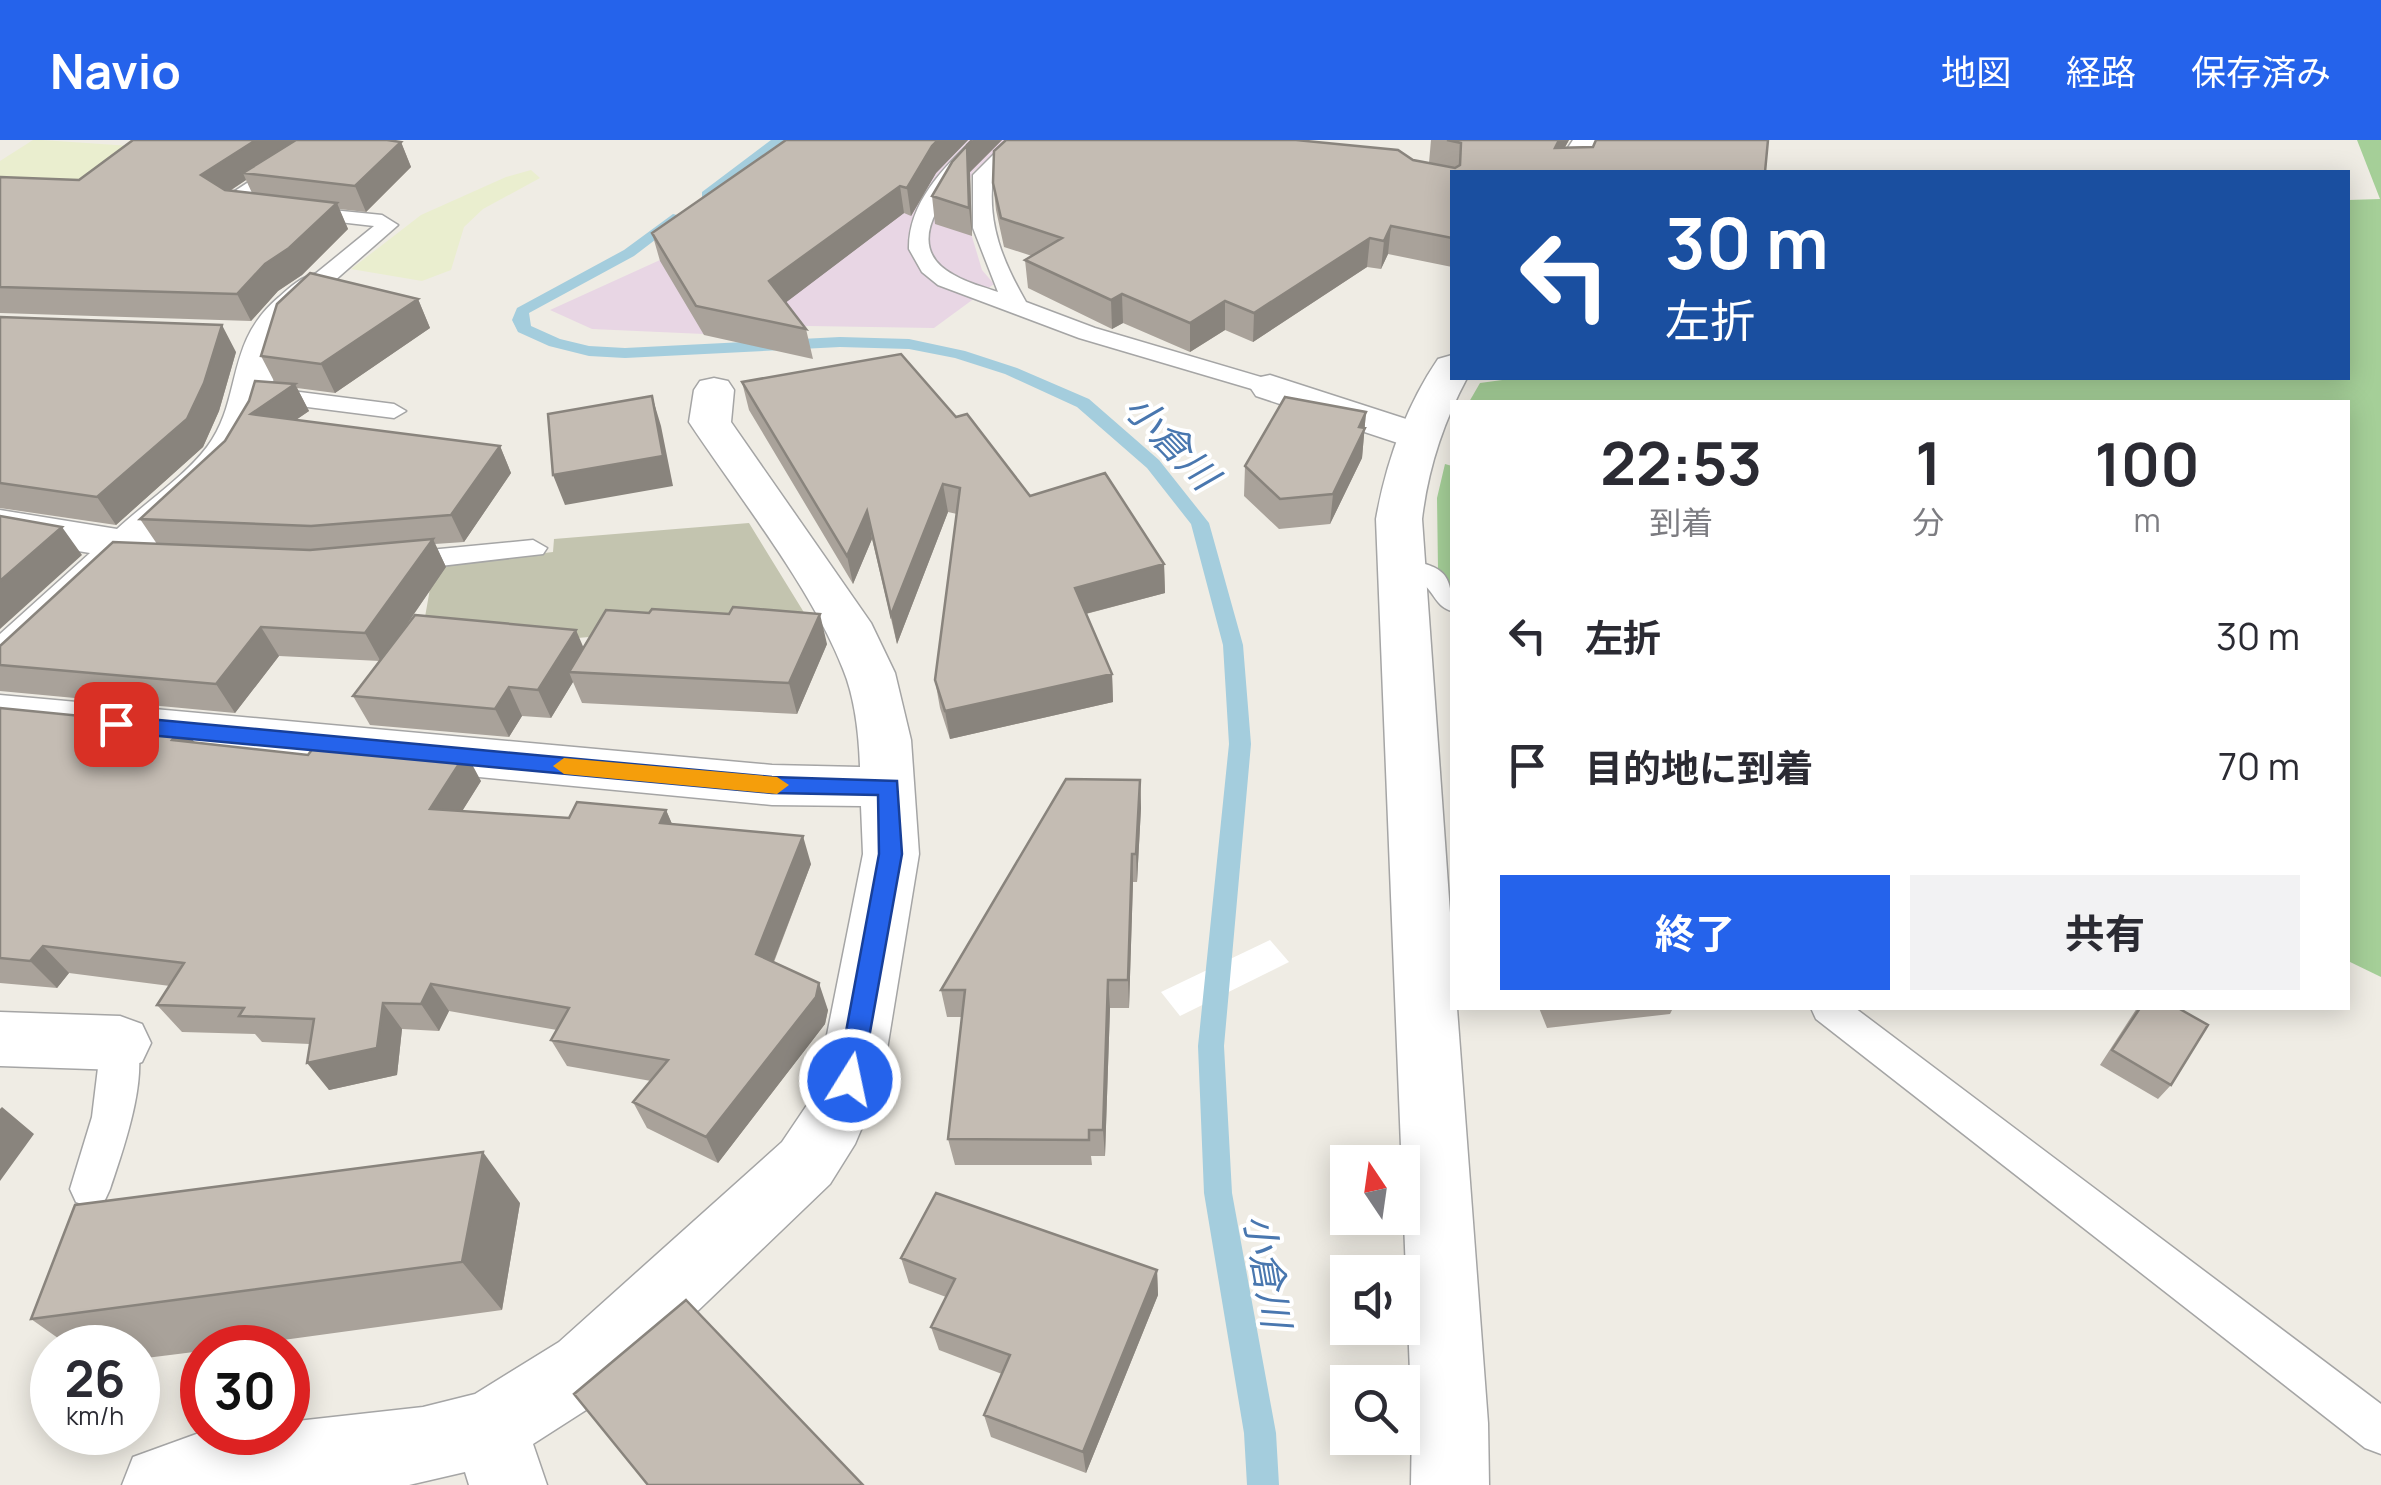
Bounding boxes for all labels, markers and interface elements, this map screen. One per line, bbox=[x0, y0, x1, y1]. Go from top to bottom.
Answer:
text: Navio bbox=[50, 38, 181, 103]
text: 地図 bbox=[1941, 48, 2011, 96]
text: 経路 bbox=[2066, 48, 2136, 96]
text: 保存済み bbox=[2191, 48, 2331, 96]
text: 30 m bbox=[1665, 194, 1829, 290]
icon: left bbox=[1500, 210, 1630, 340]
text: 左折 bbox=[1665, 289, 1755, 351]
water label: 小倉川 bbox=[1114, 382, 1234, 503]
text: 22:53 bbox=[1600, 421, 1762, 503]
text: 1 bbox=[1915, 421, 1942, 503]
text: 100 bbox=[2095, 422, 2200, 504]
text: m bbox=[2134, 498, 2161, 542]
text: 到着 bbox=[1649, 500, 1713, 544]
text: 分 bbox=[1912, 500, 1944, 544]
icon: left bbox=[1500, 608, 1555, 663]
text: 30 m bbox=[2216, 609, 2300, 661]
text: 左折 bbox=[1585, 611, 1661, 663]
pin bbox=[74, 682, 159, 767]
icon: arrive bbox=[89, 697, 144, 752]
icon: arrive bbox=[1500, 738, 1555, 793]
text: 70 m bbox=[2218, 739, 2300, 791]
text: 目的地に到着 bbox=[1585, 741, 1813, 793]
button: 終了 bbox=[1500, 875, 1890, 990]
button: 共有 bbox=[1910, 875, 2300, 990]
position arrow bbox=[798, 1028, 902, 1132]
north arrow bbox=[1330, 1145, 1420, 1235]
map controls bbox=[1330, 1145, 1420, 1455]
water label: 小倉川 bbox=[1233, 1210, 1305, 1335]
button: sound bbox=[1330, 1255, 1420, 1345]
speed limit sign: 30 bbox=[180, 1325, 310, 1455]
text: 26 bbox=[65, 1344, 125, 1412]
button: search bbox=[1330, 1365, 1420, 1455]
text: km/h bbox=[66, 1398, 124, 1433]

